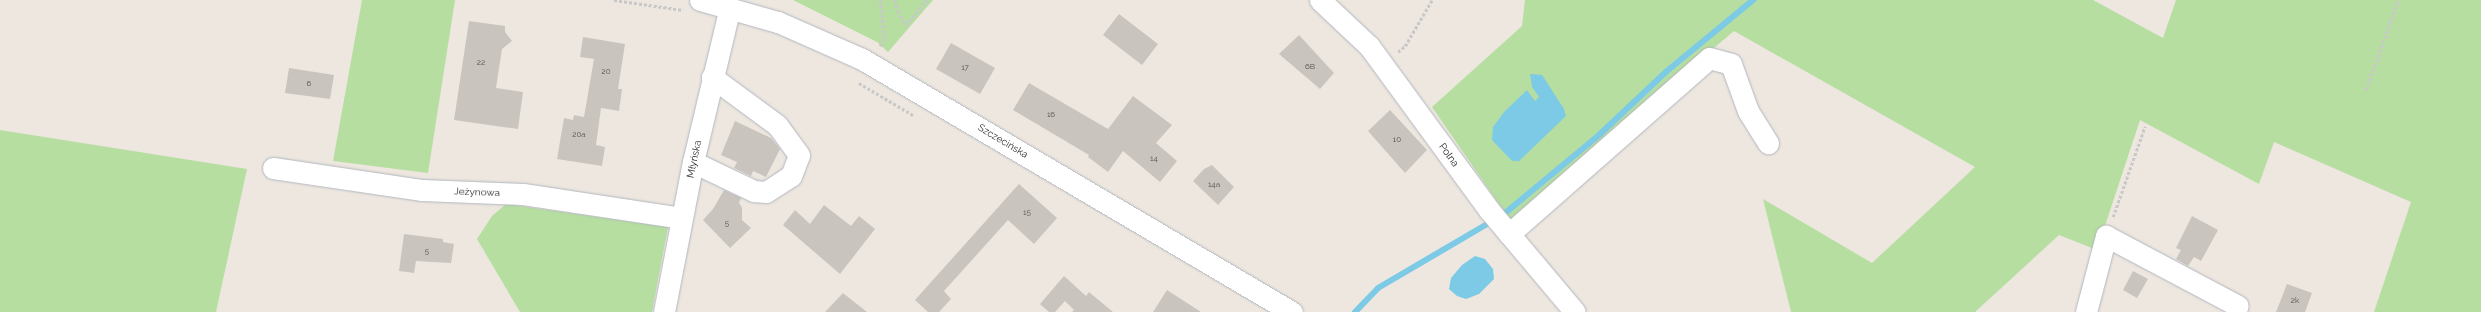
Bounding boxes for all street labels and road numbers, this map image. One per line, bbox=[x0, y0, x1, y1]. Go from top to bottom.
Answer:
street label: Szczecińska bbox=[976, 121, 1030, 161]
street label: Młyńska bbox=[684, 139, 704, 179]
street label: Polna bbox=[1436, 141, 1462, 169]
street label: Jeżynowa bbox=[454, 185, 500, 199]

